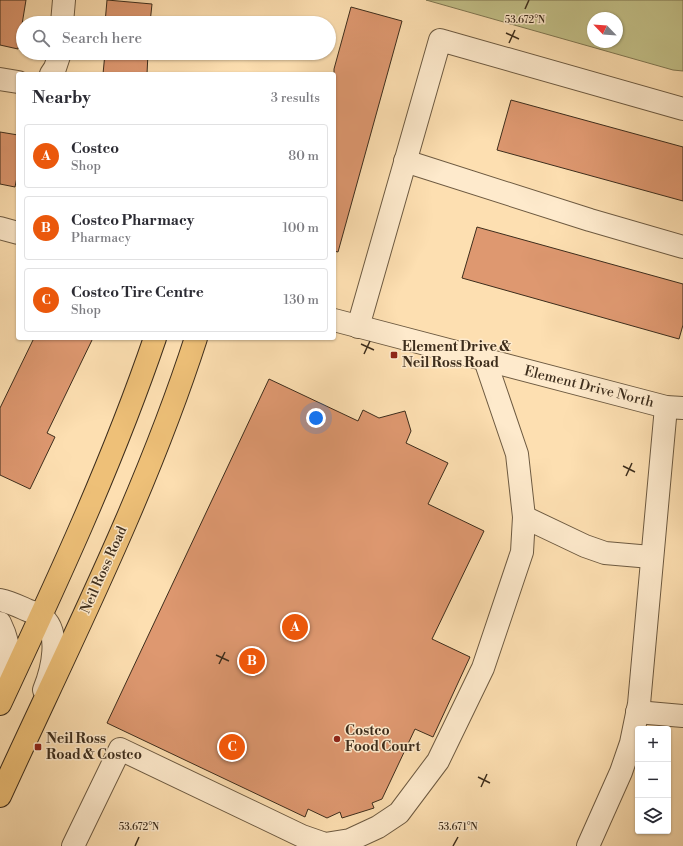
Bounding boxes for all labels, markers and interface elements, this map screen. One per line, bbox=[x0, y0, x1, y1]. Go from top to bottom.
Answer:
north arrow bbox=[587, 12, 623, 48]
text: 53.672°N bbox=[505, 14, 546, 26]
search box bbox=[16, 16, 336, 60]
icon: search bbox=[30, 27, 52, 49]
text: Search here bbox=[62, 29, 142, 48]
text: Nearby bbox=[32, 87, 91, 109]
text: 3 results bbox=[271, 90, 320, 106]
text: Costco bbox=[71, 139, 119, 158]
text: A bbox=[41, 148, 51, 164]
text: 80 m bbox=[288, 148, 319, 164]
text: Shop bbox=[71, 158, 101, 174]
text: Costco Pharmacy bbox=[71, 211, 194, 230]
text: B bbox=[41, 220, 51, 236]
text: 100 m bbox=[283, 220, 319, 236]
text: Pharmacy bbox=[71, 230, 131, 246]
text: Costco Tire Centre bbox=[71, 283, 204, 302]
text: C bbox=[41, 292, 51, 308]
text: 130 m bbox=[284, 292, 319, 308]
text: Shop bbox=[71, 302, 101, 318]
place label: Element Drive & Neil Ross Road bbox=[402, 338, 511, 372]
marker: Element Drive & Neil Ross Road bbox=[389, 350, 399, 360]
street label: Element Drive North bbox=[522, 362, 656, 412]
your location bbox=[306, 408, 326, 428]
street label: Neil Ross Road bbox=[77, 523, 131, 617]
pin: A bbox=[282, 612, 308, 642]
pin: B bbox=[239, 646, 265, 676]
place label: Costco Food Court bbox=[345, 722, 421, 756]
map controls bbox=[635, 726, 671, 834]
button: + bbox=[635, 726, 671, 762]
place label: Neil Ross Road & Costco bbox=[46, 730, 142, 764]
pin: C bbox=[219, 732, 245, 762]
marker: Costco Food Court bbox=[332, 734, 342, 744]
marker: Neil Ross Road & Costco bbox=[33, 742, 43, 752]
button: − bbox=[635, 762, 671, 798]
button: layers bbox=[635, 798, 671, 834]
text: 53.672°N bbox=[119, 821, 160, 833]
text: 53.671°N bbox=[438, 821, 478, 833]

